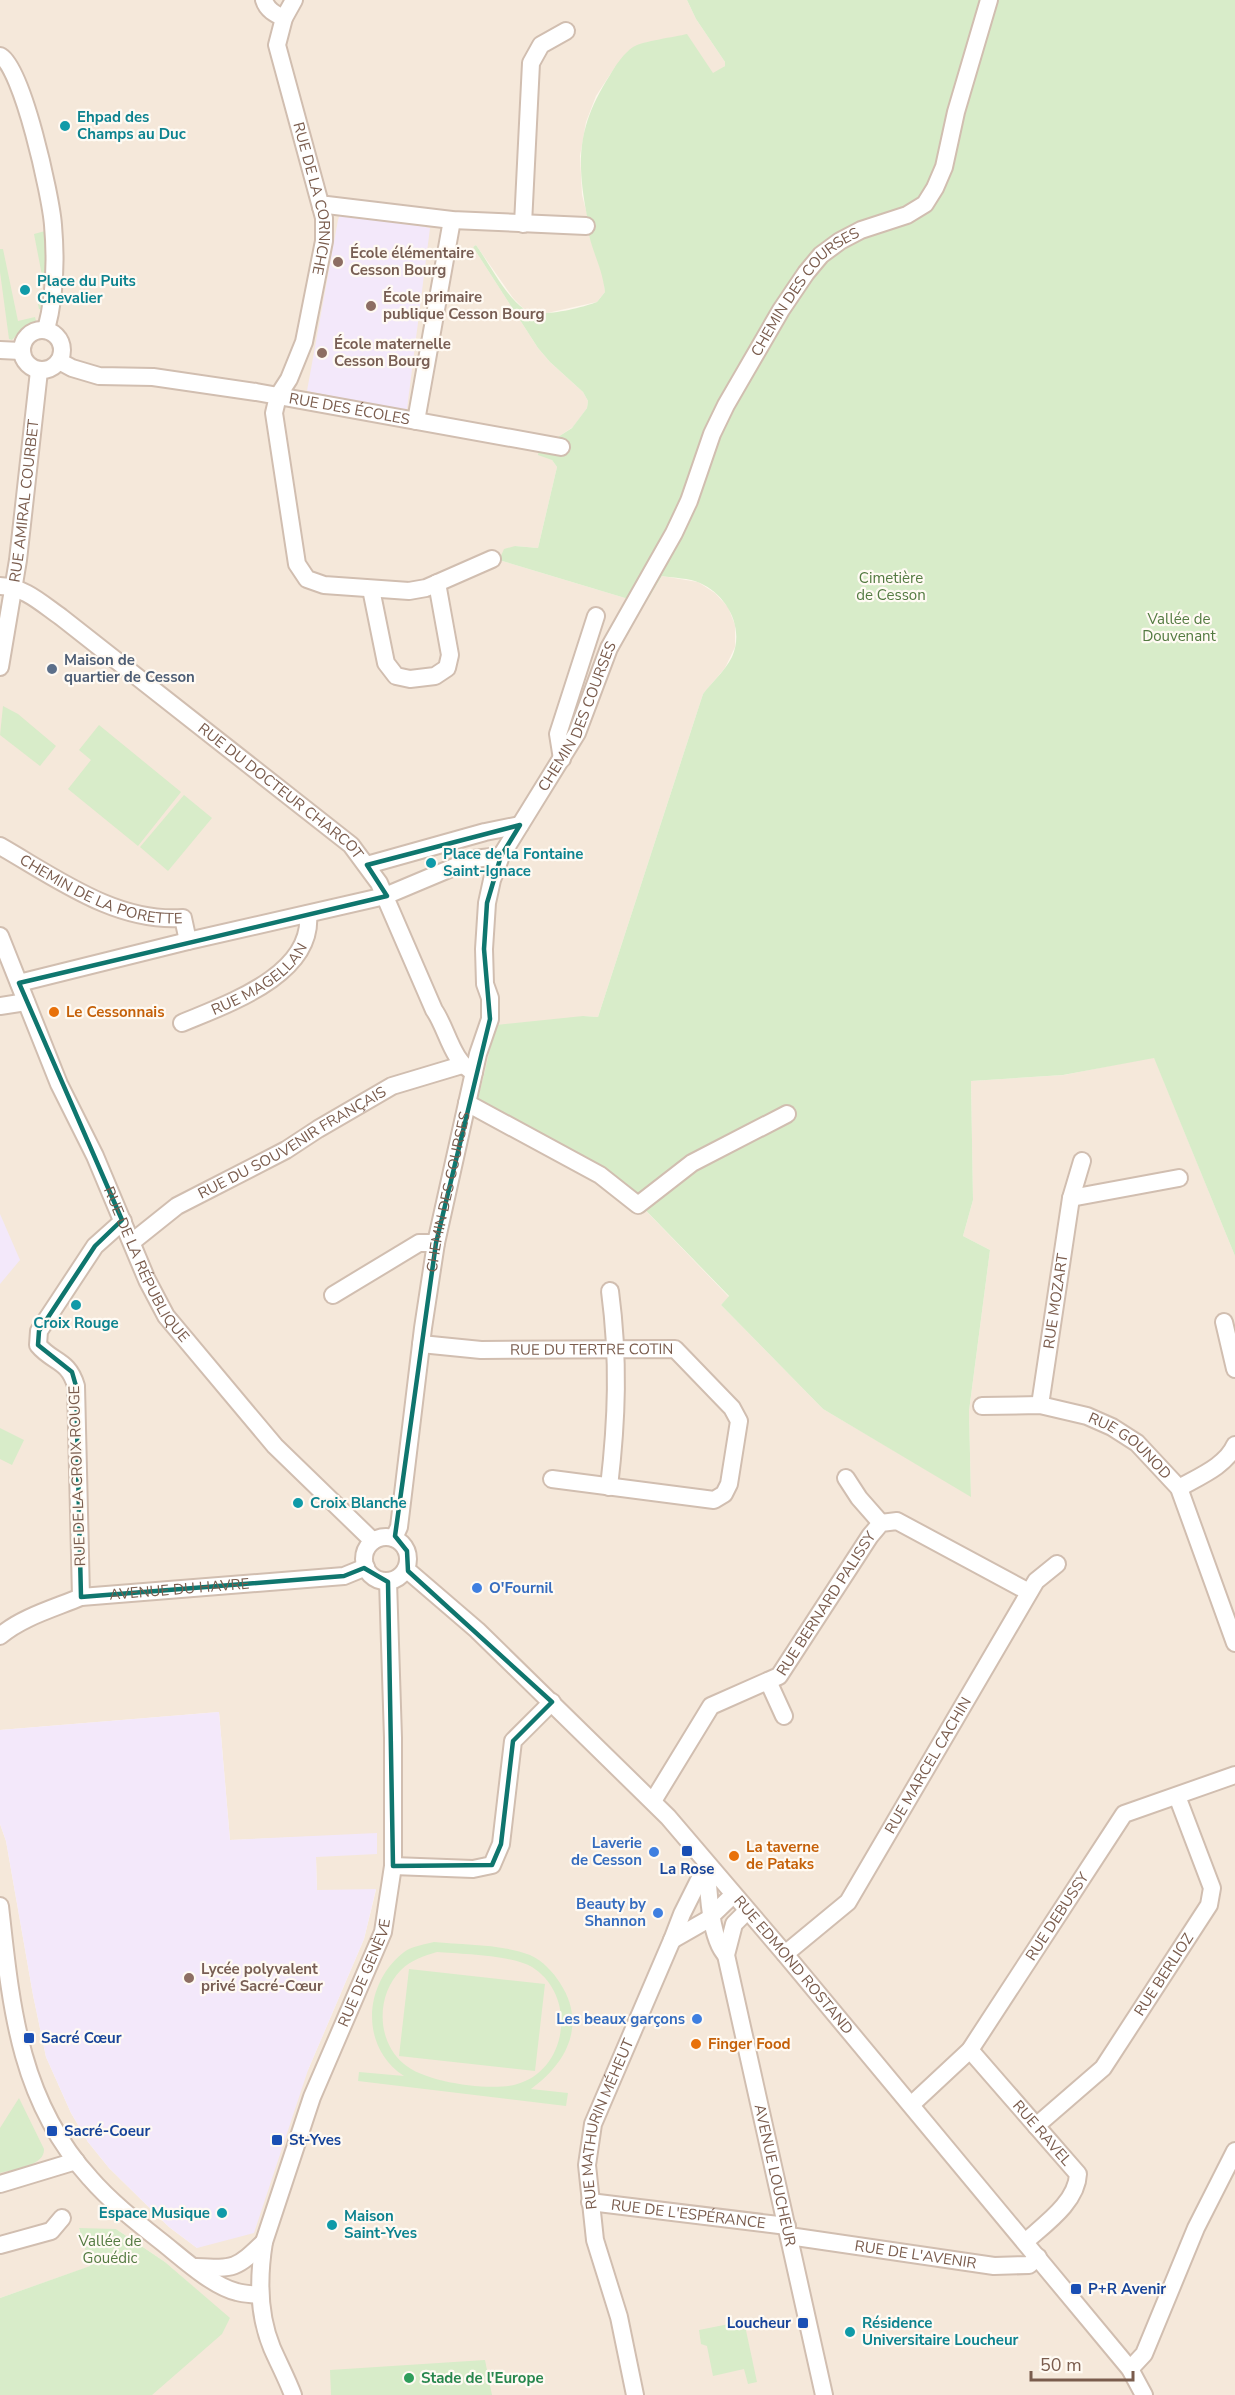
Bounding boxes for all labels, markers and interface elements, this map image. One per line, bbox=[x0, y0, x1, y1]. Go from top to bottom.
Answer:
place label: Ehpad des Champs au Duc bbox=[77, 107, 186, 144]
marker: Ehpad des Champs au Duc bbox=[58, 119, 72, 133]
street label: RUE DE LA CORNICHE bbox=[288, 120, 334, 277]
street label: CHEMIN DES COURSES bbox=[746, 223, 863, 360]
place label: École élémentaire Cesson Bourg bbox=[350, 243, 474, 280]
marker: École élémentaire Cesson Bourg bbox=[331, 255, 345, 269]
place label: Place du Puits Chevalier bbox=[37, 271, 136, 308]
marker: Place du Puits Chevalier bbox=[18, 283, 32, 297]
place label: École primaire publique Cesson Bourg bbox=[383, 287, 545, 324]
marker: École primaire publique Cesson Bourg bbox=[364, 299, 378, 313]
place label: École maternelle Cesson Bourg bbox=[334, 334, 451, 371]
marker: École maternelle Cesson Bourg bbox=[315, 346, 329, 360]
street label: RUE DES ÉCOLES bbox=[287, 388, 411, 430]
street label: RUE AMIRAL COURBET bbox=[4, 418, 44, 584]
park label: Cimetière de Cesson bbox=[856, 568, 926, 605]
park label: Vallée de Douvenant bbox=[1142, 609, 1217, 646]
street label: CHEMIN DES COURSES bbox=[533, 638, 621, 795]
place label: Maison de quartier de Cesson bbox=[64, 650, 195, 687]
marker: Maison de quartier de Cesson bbox=[45, 662, 59, 676]
street label: RUE DU DOCTEUR CHARCOT bbox=[194, 719, 368, 863]
place label: Place de la Fontaine Saint-Ignace bbox=[443, 844, 583, 881]
street label: CHEMIN DE LA PORETTE bbox=[16, 850, 183, 928]
marker: Place de la Fontaine Saint-Ignace bbox=[424, 856, 438, 870]
street label: RUE MAGELLAN bbox=[208, 939, 312, 1020]
place label: Le Cessonnais bbox=[66, 1002, 165, 1022]
marker: Le Cessonnais bbox=[47, 1005, 61, 1019]
street label: RUE DU SOUVENIR FRANÇAIS bbox=[194, 1082, 390, 1204]
street label: CHEMIN DES COURSES bbox=[422, 1110, 475, 1274]
street label: RUE DE LA RÉPUBLIQUE bbox=[99, 1183, 194, 1346]
street label: RUE MOZART bbox=[1039, 1252, 1073, 1350]
marker: Croix Rouge bbox=[69, 1298, 83, 1312]
place label: Croix Rouge bbox=[33, 1313, 119, 1333]
street label: RUE DU TERTRE COTIN bbox=[510, 1339, 673, 1360]
street label: RUE DE LA CROIX ROUGE bbox=[64, 1385, 90, 1567]
street label: RUE GOUNOD bbox=[1085, 1408, 1176, 1483]
place label: Croix Blanche bbox=[310, 1493, 407, 1513]
marker: Croix Blanche bbox=[291, 1496, 305, 1510]
street label: RUE BERNARD PALISSY bbox=[772, 1527, 881, 1680]
street label: AVENUE DU HAVRE bbox=[109, 1574, 250, 1605]
place label: O'Fournil bbox=[489, 1578, 553, 1598]
marker: O'Fournil bbox=[470, 1581, 484, 1595]
street label: RUE MARCEL CACHIN bbox=[880, 1693, 976, 1837]
place label: Laverie de Cesson bbox=[571, 1833, 642, 1870]
place label: La taverne de Pataks bbox=[746, 1837, 819, 1874]
marker: La Rose bbox=[680, 1844, 694, 1858]
marker: Laverie de Cesson bbox=[647, 1845, 661, 1859]
marker: La taverne de Pataks bbox=[727, 1849, 741, 1863]
place label: La Rose bbox=[660, 1859, 714, 1879]
street label: RUE DEBUSSY bbox=[1021, 1868, 1094, 1965]
street label: RUE EDMOND ROSTAND bbox=[729, 1891, 858, 2039]
place label: Beauty by Shannon bbox=[576, 1894, 646, 1931]
marker: Beauty by Shannon bbox=[651, 1906, 665, 1920]
street label: RUE DE GENÈVE bbox=[333, 1917, 395, 2030]
street label: RUE BERLIOZ bbox=[1130, 1929, 1198, 2020]
place label: Lycée polyvalent privé Sacré-Cœur bbox=[201, 1959, 323, 1996]
marker: Lycée polyvalent privé Sacré-Cœur bbox=[182, 1971, 196, 1985]
place label: Les beaux garçons bbox=[556, 2009, 685, 2029]
marker: Les beaux garçons bbox=[690, 2012, 704, 2026]
place label: Sacré Cœur bbox=[41, 2028, 122, 2048]
marker: Sacré Cœur bbox=[22, 2031, 36, 2045]
place label: Finger Food bbox=[708, 2034, 791, 2054]
street label: RUE MATHURIN MÉHEUT bbox=[577, 2036, 638, 2211]
marker: Finger Food bbox=[689, 2037, 703, 2051]
street label: RUE RAVEL bbox=[1008, 2096, 1076, 2170]
street label: AVENUE LOUCHEUR bbox=[750, 2102, 801, 2248]
place label: Sacré-Coeur bbox=[64, 2121, 150, 2141]
marker: Sacré-Coeur bbox=[45, 2124, 59, 2138]
place label: St-Yves bbox=[289, 2130, 341, 2150]
marker: St-Yves bbox=[270, 2133, 284, 2147]
street label: RUE DE L'ESPÉRANCE bbox=[610, 2195, 767, 2233]
place label: Espace Musique bbox=[99, 2203, 210, 2223]
marker: Espace Musique bbox=[215, 2206, 229, 2220]
place label: Maison Saint-Yves bbox=[344, 2206, 417, 2243]
marker: Maison Saint-Yves bbox=[325, 2218, 339, 2232]
park label: Vallée de Gouédic bbox=[78, 2231, 141, 2268]
street label: RUE DE L'AVENIR bbox=[853, 2236, 978, 2273]
place label: P+R Avenir bbox=[1088, 2279, 1166, 2299]
marker: P+R Avenir bbox=[1069, 2282, 1083, 2296]
place label: Loucheur bbox=[727, 2313, 791, 2333]
place label: Résidence Universitaire Loucheur bbox=[862, 2313, 1019, 2350]
marker: Loucheur bbox=[796, 2316, 810, 2330]
marker: Résidence Universitaire Loucheur bbox=[843, 2325, 857, 2339]
scale bar bbox=[1031, 2344, 1133, 2382]
text: 50 m bbox=[1040, 2353, 1082, 2377]
place label: Stade de l'Europe bbox=[421, 2368, 544, 2388]
marker: Stade de l'Europe bbox=[402, 2371, 416, 2385]

